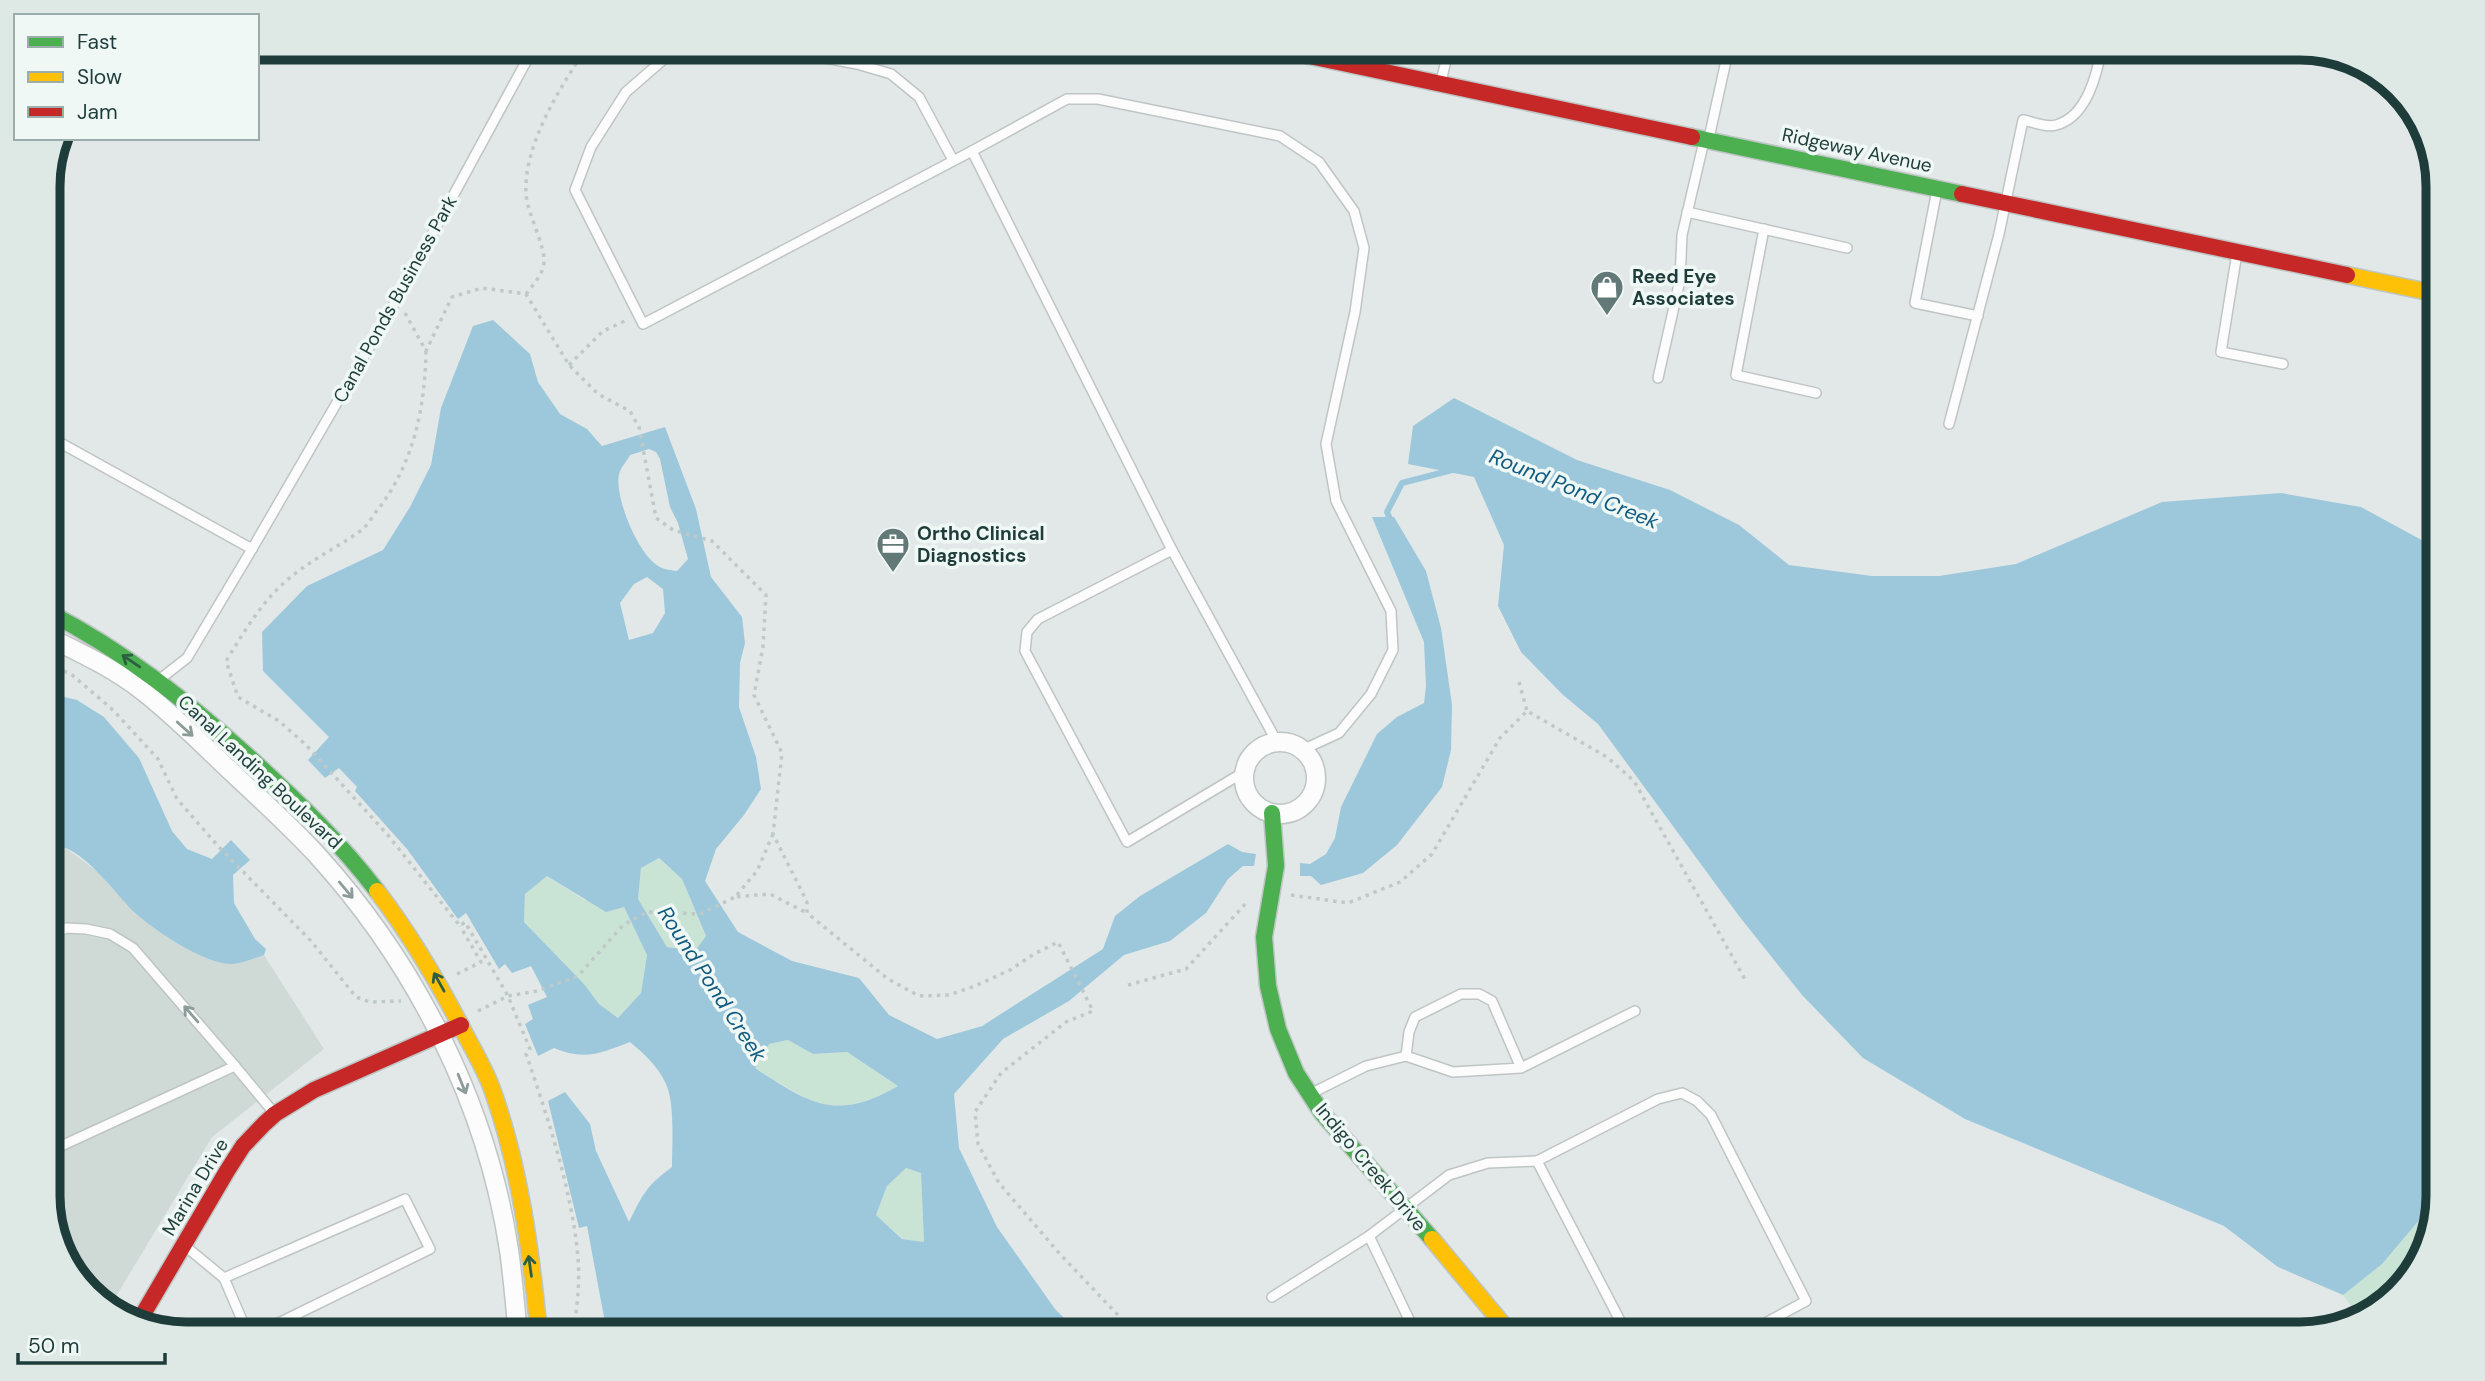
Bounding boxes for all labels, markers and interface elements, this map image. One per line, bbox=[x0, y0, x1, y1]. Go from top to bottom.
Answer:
legend bbox=[14, 14, 259, 140]
text: Fast bbox=[77, 28, 117, 56]
text: Slow bbox=[77, 63, 122, 91]
text: Jam bbox=[77, 98, 118, 126]
street label: Ridgeway Avenue bbox=[1780, 122, 1934, 178]
street label: Canal Ponds Business Park bbox=[327, 190, 463, 407]
place label: Reed Eye Associates bbox=[1632, 264, 1735, 311]
shop icon: Reed Eye Associates bbox=[1588, 268, 1626, 317]
water label: Round Pond Creek bbox=[1485, 442, 1663, 536]
place label: Ortho Clinical Diagnostics bbox=[917, 521, 1045, 568]
office icon: Ortho Clinical Diagnostics bbox=[874, 525, 912, 574]
one-way arrow bbox=[122, 654, 141, 668]
street label: Canal Landing Boulevard bbox=[173, 689, 347, 855]
one-way arrow bbox=[176, 721, 194, 737]
one-way arrow bbox=[338, 880, 354, 898]
water label: Round Pond Creek bbox=[651, 901, 773, 1068]
one-way arrow bbox=[432, 972, 446, 992]
one-way arrow bbox=[183, 1005, 199, 1023]
one-way arrow bbox=[457, 1073, 470, 1094]
street label: Indigo Creek Drive bbox=[1310, 1098, 1432, 1236]
street label: Marina Drive bbox=[156, 1134, 234, 1240]
one-way arrow bbox=[524, 1255, 537, 1278]
scale bar bbox=[18, 1322, 164, 1366]
text: 50 m bbox=[28, 1332, 79, 1360]

